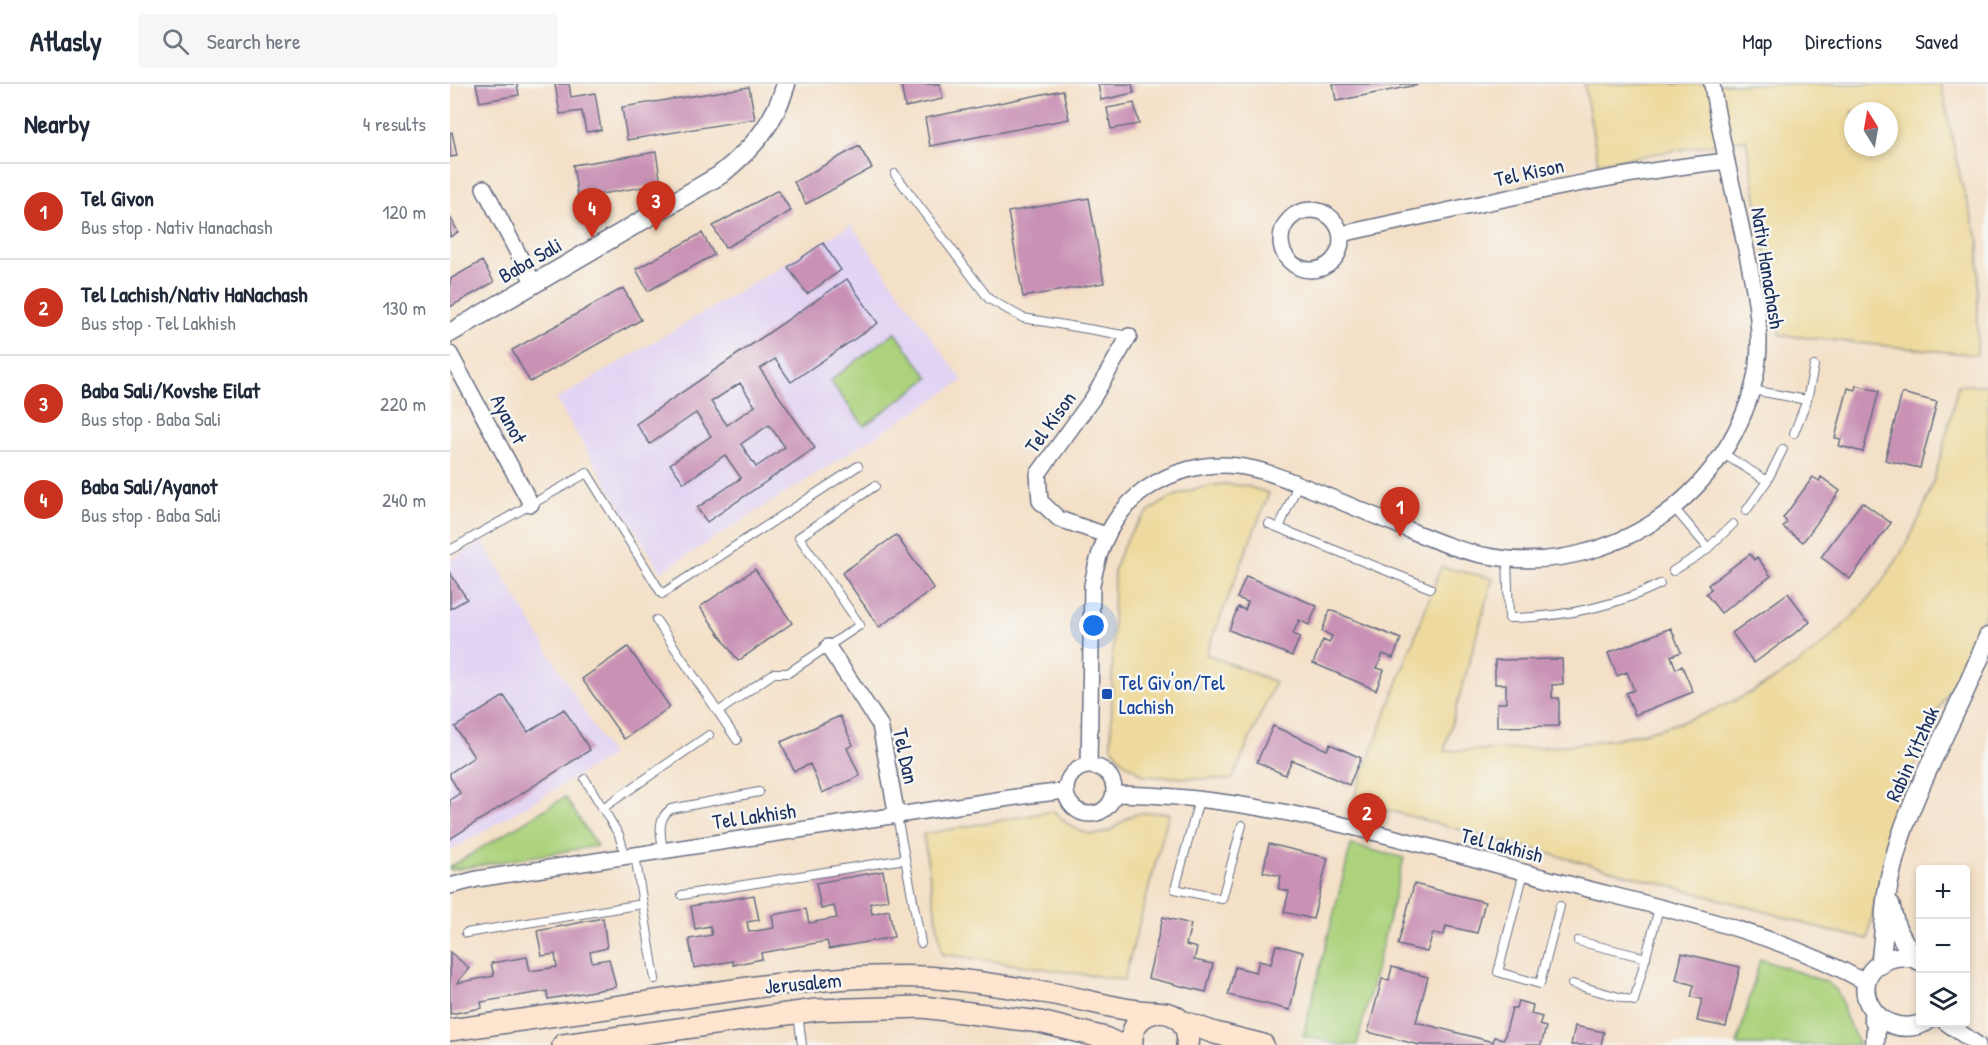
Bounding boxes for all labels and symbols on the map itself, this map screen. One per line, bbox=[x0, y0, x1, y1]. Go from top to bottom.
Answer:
north arrow bbox=[1844, 102, 1898, 156]
street label: Tel Kison bbox=[1492, 151, 1566, 193]
pin: 3 bbox=[636, 182, 676, 231]
pin: 4 bbox=[572, 188, 612, 238]
street label: Nativ Hanachash bbox=[1744, 205, 1792, 331]
street label: Baba Sali bbox=[493, 230, 567, 290]
street label: Tel Kison bbox=[1018, 385, 1082, 459]
street label: Ayanot bbox=[484, 389, 534, 450]
pin: 1 bbox=[1380, 488, 1420, 537]
your location bbox=[1079, 611, 1108, 640]
place label: Tel Giv'on/Tel Lachish bbox=[1119, 668, 1225, 721]
marker: Tel Giv'on/Tel Lachish bbox=[1100, 687, 1114, 701]
street label: Rabin Yitzhak bbox=[1878, 702, 1946, 806]
street label: Tel Dan bbox=[886, 725, 926, 787]
pin: 2 bbox=[1348, 794, 1386, 843]
street label: Tel Lakhish bbox=[710, 796, 798, 836]
street label: Tel Lakhish bbox=[1458, 820, 1546, 870]
street label: Jerusalem bbox=[763, 965, 843, 1001]

